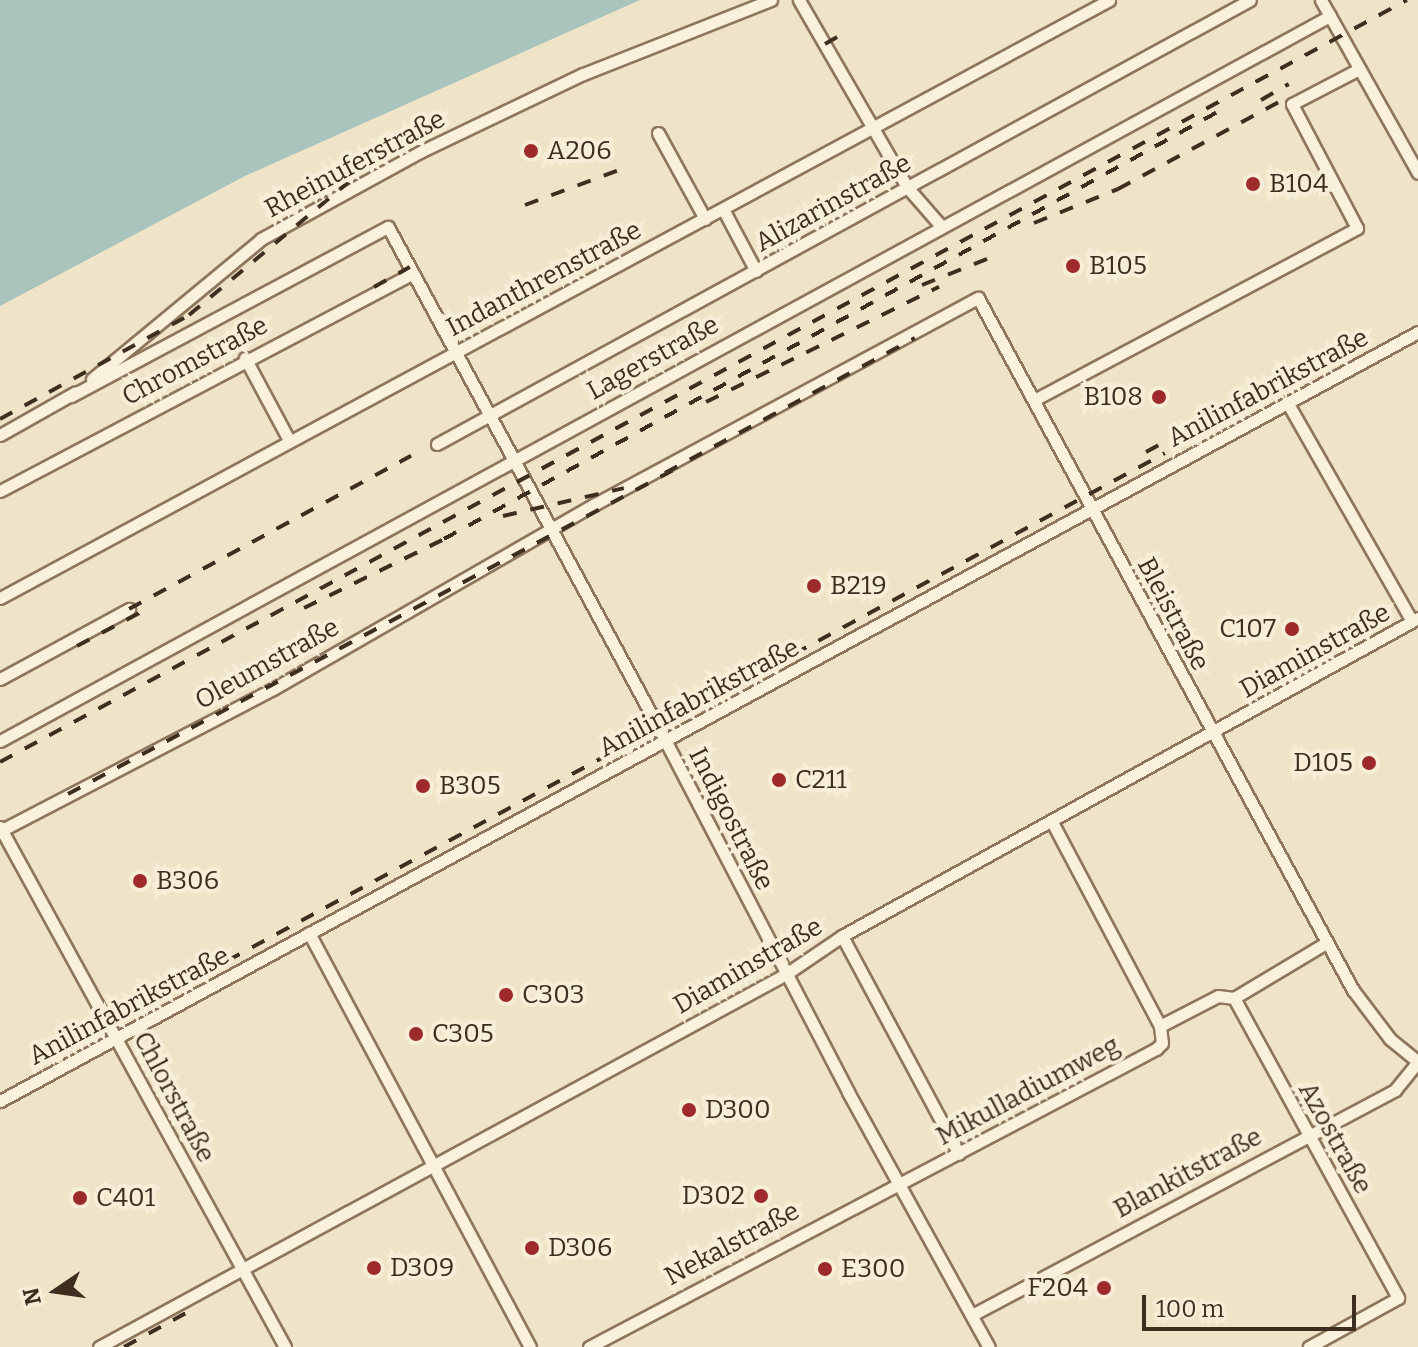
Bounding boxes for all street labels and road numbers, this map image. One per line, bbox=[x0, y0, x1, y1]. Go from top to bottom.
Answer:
street label: Rheinuferstraße bbox=[260, 103, 450, 225]
street label: Alizarinstraße bbox=[750, 147, 916, 259]
street label: Indanthrenstraße bbox=[441, 215, 647, 343]
street label: Lagerstraße bbox=[582, 309, 724, 407]
street label: Chromstraße bbox=[117, 310, 273, 412]
street label: Anilinfabrikstraße bbox=[1162, 322, 1374, 454]
street label: Bleistraße bbox=[1130, 552, 1216, 676]
street label: Diaminstraße bbox=[1235, 597, 1395, 705]
street label: Oleumstraße bbox=[190, 612, 344, 716]
street label: Anilinfabrikstraße bbox=[593, 632, 805, 764]
street label: Indigostraße bbox=[682, 743, 780, 895]
street label: Diaminstraße bbox=[668, 911, 828, 1021]
street label: Anilinfabrikstraße bbox=[23, 940, 235, 1072]
street label: Chlorstraße bbox=[127, 1026, 221, 1168]
street label: Mikulladiumweg bbox=[931, 1030, 1125, 1152]
street label: Azostraße bbox=[1292, 1077, 1378, 1199]
street label: Blankitstraße bbox=[1109, 1121, 1267, 1225]
street label: Nekalstraße bbox=[659, 1196, 805, 1292]

